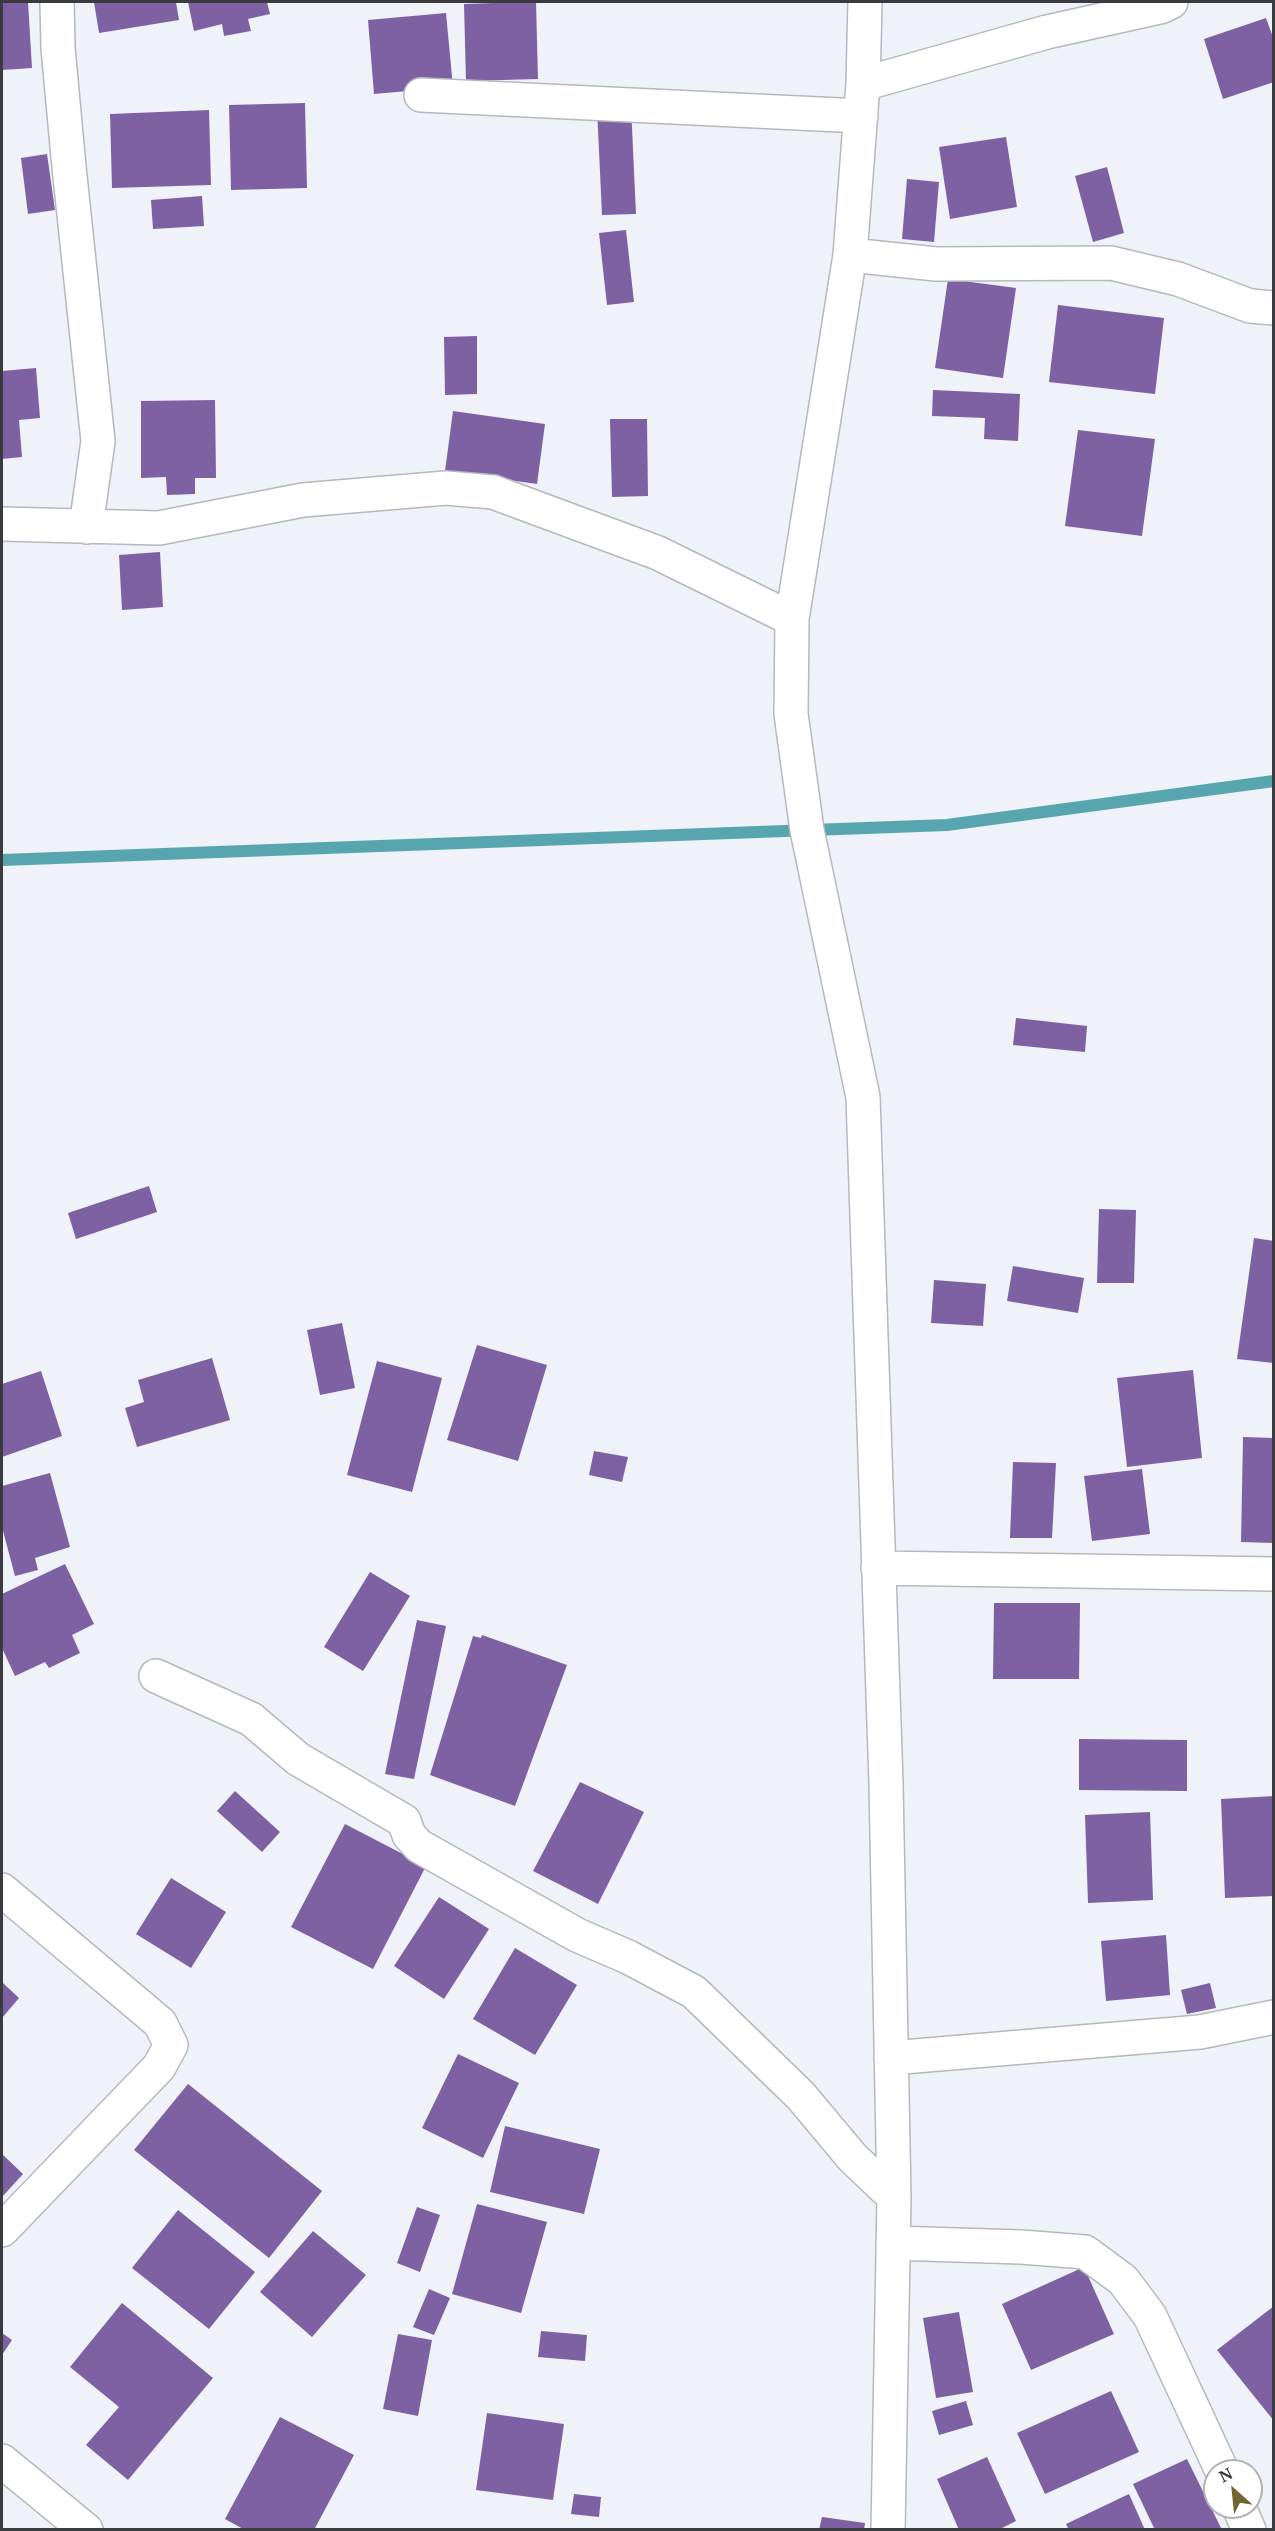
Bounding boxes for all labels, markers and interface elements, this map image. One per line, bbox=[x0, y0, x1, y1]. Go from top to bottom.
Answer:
north arrow bbox=[1203, 2459, 1263, 2519]
text: N bbox=[1215, 2462, 1236, 2487]

